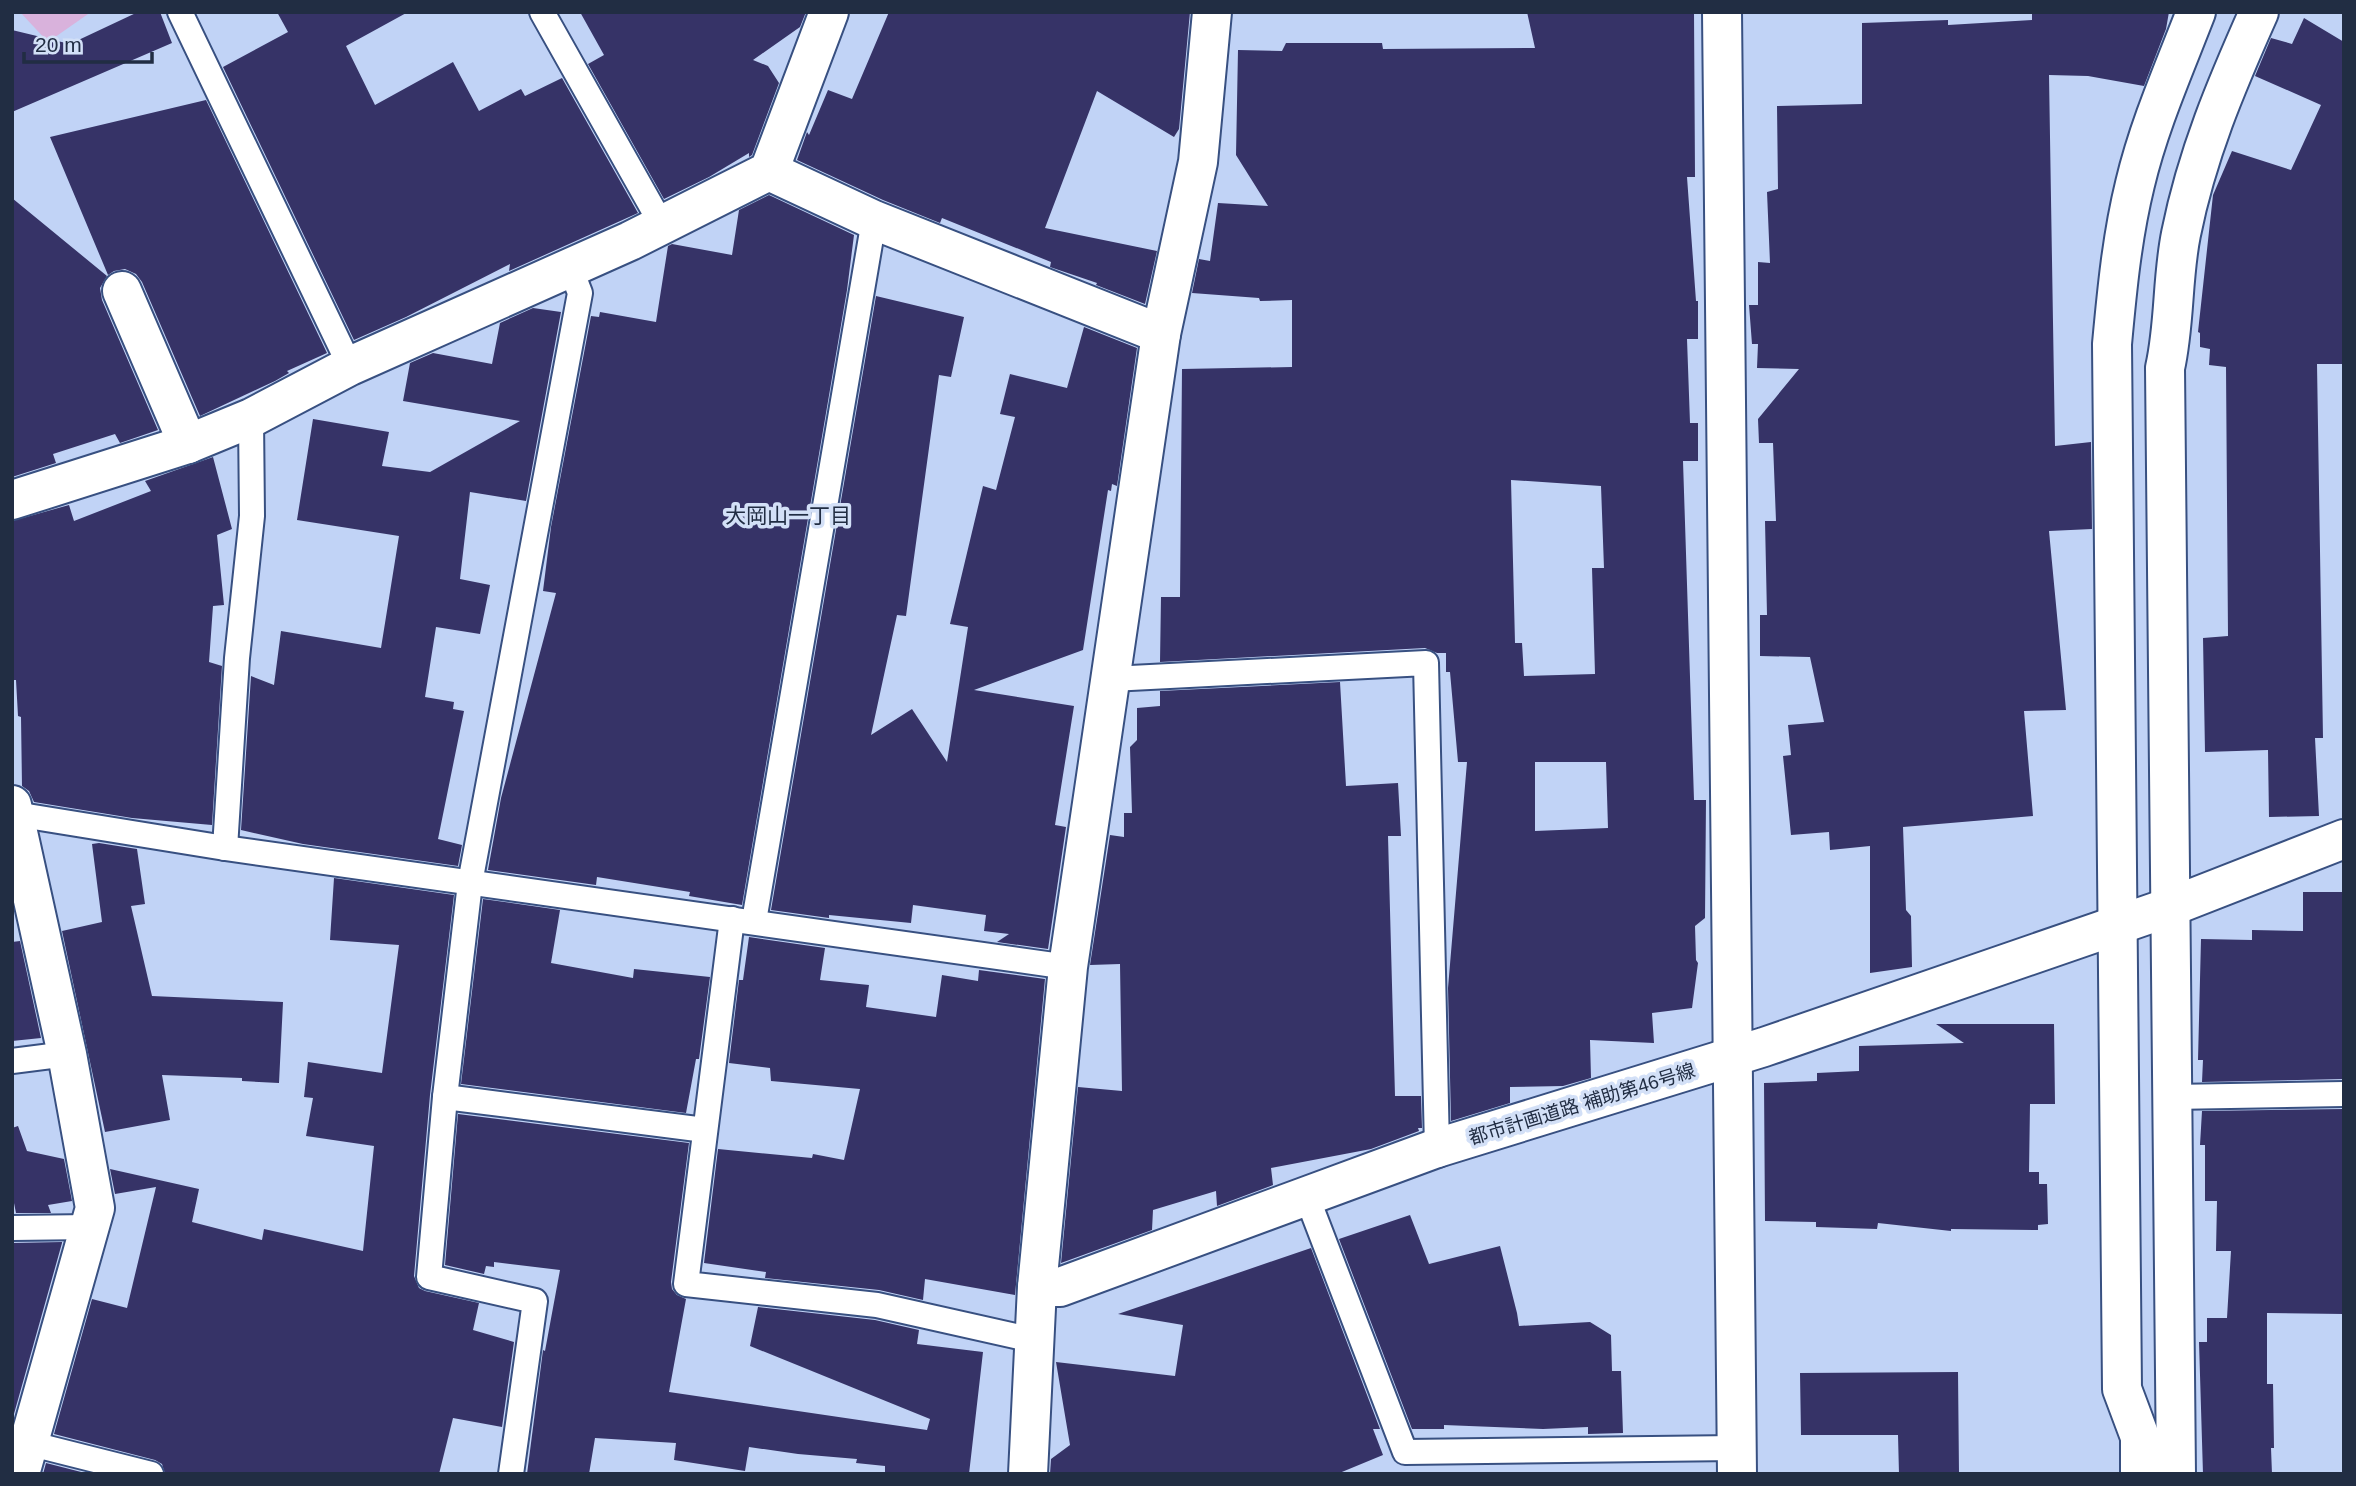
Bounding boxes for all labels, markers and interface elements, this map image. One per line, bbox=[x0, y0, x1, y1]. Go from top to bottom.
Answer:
scale bar bbox=[24, 21, 152, 65]
text: 20 m bbox=[35, 33, 82, 56]
district label: 大岡山一丁目 bbox=[725, 504, 851, 527]
street label: 都市計画道路 補助第46号線 bbox=[1466, 1060, 1698, 1148]

